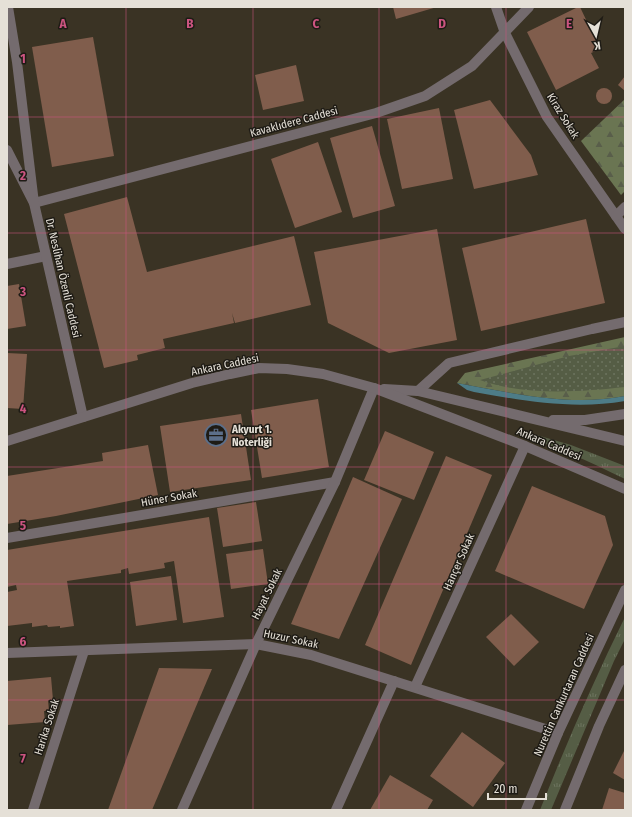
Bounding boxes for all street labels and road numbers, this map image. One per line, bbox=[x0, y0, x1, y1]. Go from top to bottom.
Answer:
street label: Kiraz Sokak bbox=[544, 91, 583, 142]
street label: Kavaklıdere Caddesi bbox=[249, 104, 340, 140]
street label: Dr. Neslihan Özenli Caddesi bbox=[43, 217, 83, 339]
street label: Ankara Caddesi bbox=[190, 351, 260, 379]
street label: Ankara Caddesi bbox=[515, 425, 583, 464]
street label: Hüner Sokak bbox=[140, 487, 199, 509]
street label: Hançer Sokak bbox=[441, 531, 478, 592]
street label: Hayat Sokak bbox=[249, 566, 285, 622]
street label: Huzur Sokak bbox=[262, 627, 320, 651]
street label: Nurettin Cankurtaran Caddesi bbox=[531, 631, 597, 758]
street label: Harika Sokak bbox=[32, 696, 62, 757]

